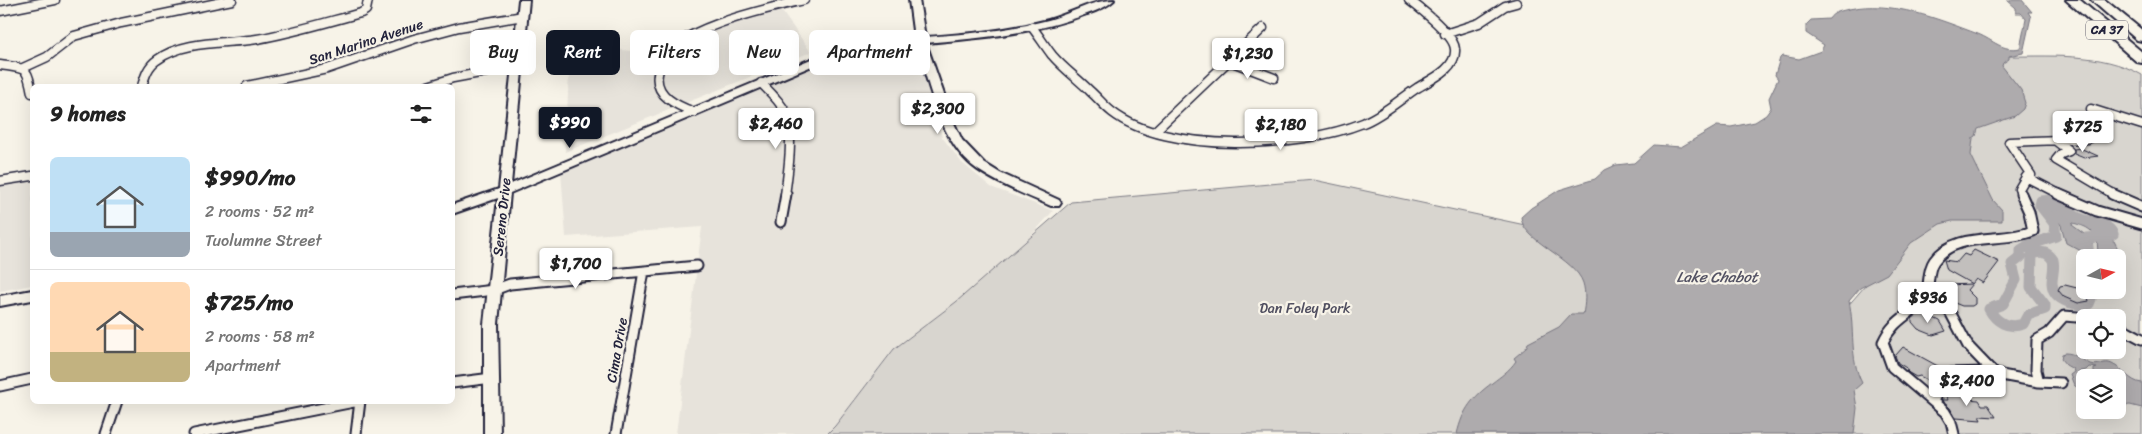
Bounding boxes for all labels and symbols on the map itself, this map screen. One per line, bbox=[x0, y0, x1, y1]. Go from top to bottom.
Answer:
street label: San Marino Avenue bbox=[305, 12, 427, 72]
road number: CA 37 bbox=[2086, 20, 2128, 40]
pin: $1,230 bbox=[1207, 38, 1289, 80]
pin: $2,300 bbox=[897, 92, 979, 135]
pin: $990 bbox=[540, 106, 600, 149]
pin: $2,460 bbox=[735, 108, 817, 150]
pin: $2,180 bbox=[1240, 108, 1322, 151]
pin: $725 bbox=[2053, 110, 2113, 153]
street label: Sereno Drive bbox=[485, 177, 519, 257]
pin: $1,700 bbox=[535, 248, 617, 290]
north arrow bbox=[2076, 249, 2126, 299]
water label: Lake Chabot bbox=[1677, 264, 1759, 290]
pin: $936 bbox=[1898, 282, 1958, 324]
park label: Dan Foley Park bbox=[1259, 296, 1351, 321]
street label: Cima Drive bbox=[599, 315, 635, 385]
pin: $2,400 bbox=[1926, 364, 2008, 407]

